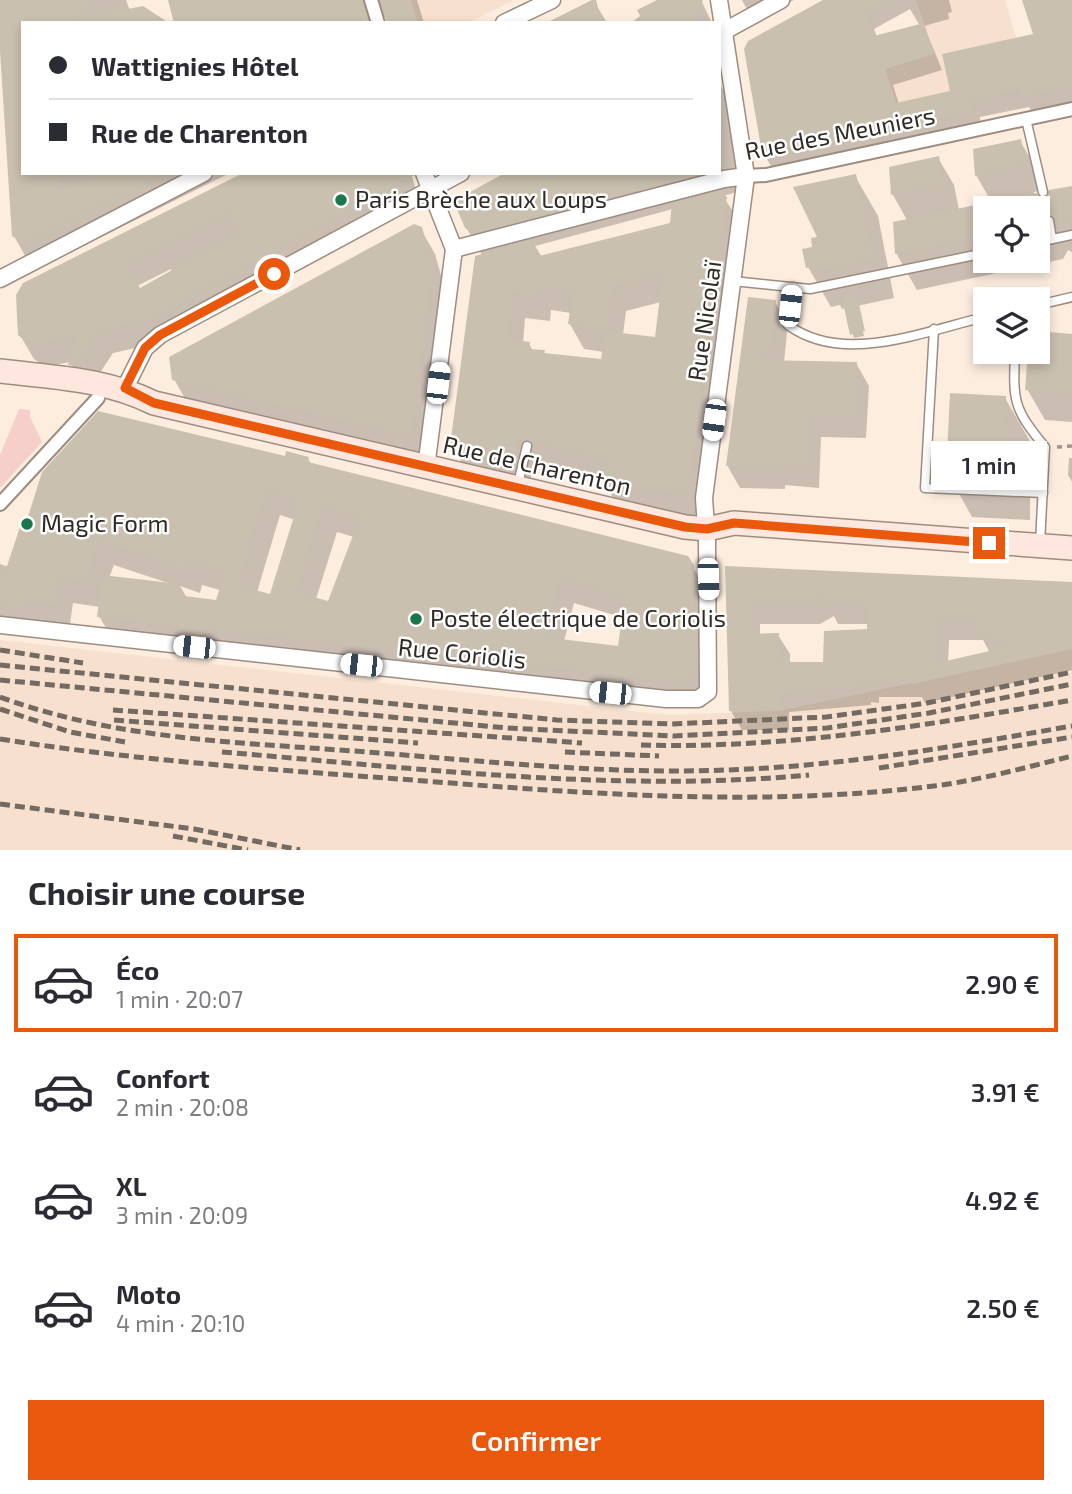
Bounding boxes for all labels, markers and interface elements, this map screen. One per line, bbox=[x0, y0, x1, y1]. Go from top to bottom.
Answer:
text: Wattignies Hôtel bbox=[91, 50, 298, 81]
street label: Rue des Meuniers bbox=[742, 100, 937, 165]
text: Rue de Charenton bbox=[91, 117, 308, 148]
place label: Paris Brèche aux Loups bbox=[355, 184, 607, 213]
marker: Paris Brèche aux Loups bbox=[333, 192, 349, 208]
map controls bbox=[973, 196, 1050, 364]
button: locate bbox=[973, 196, 1050, 273]
route start bbox=[258, 258, 290, 290]
street label: Rue Nicolaï bbox=[681, 258, 726, 383]
car bbox=[778, 284, 803, 328]
button: layers bbox=[973, 287, 1050, 364]
car bbox=[426, 361, 451, 405]
car bbox=[701, 398, 728, 442]
street label: Rue de Charenton bbox=[440, 429, 634, 500]
callout: 1 min bbox=[931, 442, 1047, 490]
text: 1 min bbox=[962, 451, 1016, 479]
place label: Magic Form bbox=[41, 508, 169, 537]
marker: Magic Form bbox=[19, 516, 35, 532]
route end bbox=[973, 527, 1005, 559]
car bbox=[697, 558, 720, 600]
place label: Poste électrique de Coriolis bbox=[430, 603, 726, 632]
marker: Poste électrique de Coriolis bbox=[408, 611, 424, 627]
street label: Rue Coriolis bbox=[397, 631, 528, 674]
car bbox=[173, 634, 216, 660]
car bbox=[340, 652, 383, 678]
car bbox=[589, 680, 632, 706]
text: Choisir une course bbox=[28, 873, 305, 911]
icon: car bbox=[32, 952, 95, 1015]
text: Éco bbox=[116, 954, 159, 985]
text: 2.90 € bbox=[965, 968, 1040, 999]
text: 1 min · 20:07 bbox=[116, 985, 243, 1013]
icon: car bbox=[32, 1060, 95, 1123]
text: Confort bbox=[116, 1062, 210, 1093]
text: 3.91 € bbox=[971, 1076, 1040, 1107]
text: 2 min · 20:08 bbox=[116, 1093, 249, 1121]
icon: car bbox=[32, 1168, 95, 1231]
text: XL bbox=[116, 1170, 147, 1201]
text: 4.92 € bbox=[965, 1184, 1040, 1215]
text: 3 min · 20:09 bbox=[116, 1201, 248, 1229]
icon: car bbox=[32, 1276, 95, 1339]
text: Moto bbox=[116, 1278, 181, 1309]
text: 2.50 € bbox=[966, 1292, 1040, 1323]
text: 4 min · 20:10 bbox=[116, 1309, 245, 1337]
button: Confirmer bbox=[28, 1400, 1044, 1480]

